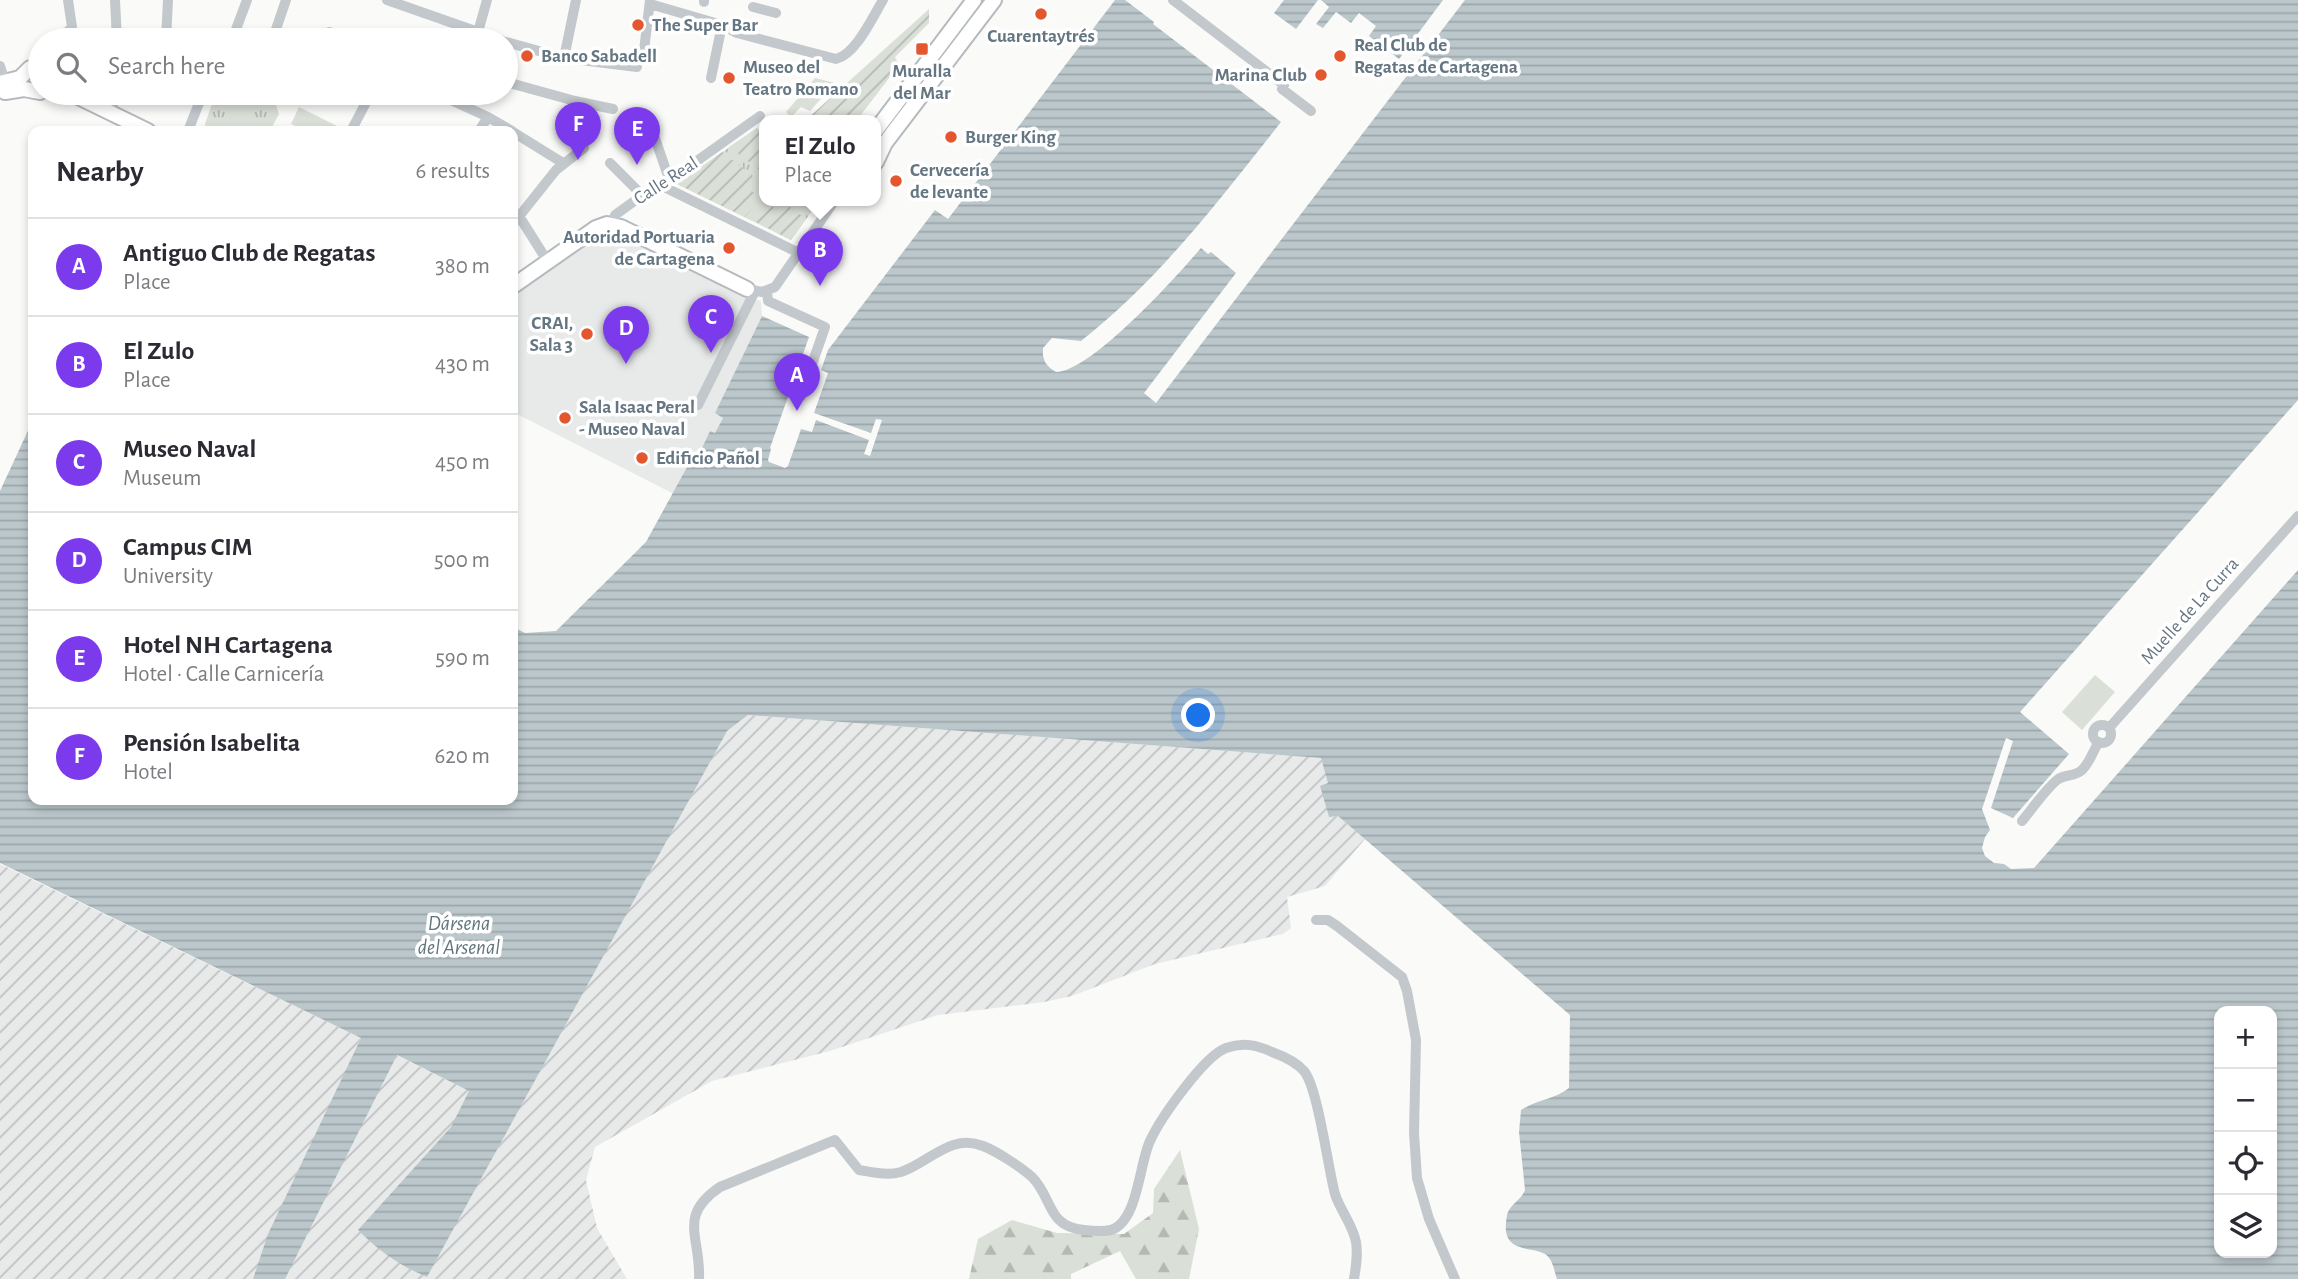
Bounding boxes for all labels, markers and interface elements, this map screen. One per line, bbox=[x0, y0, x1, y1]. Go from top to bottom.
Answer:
marker: Cuarentaytrés bbox=[1033, 6, 1049, 22]
place label: The Super Bar bbox=[652, 16, 758, 35]
marker: The Super Bar bbox=[630, 17, 646, 33]
place label: Cuarentaytrés bbox=[987, 27, 1095, 46]
search box bbox=[28, 28, 518, 105]
place label: Real Club de Regatas de Cartagena bbox=[1354, 36, 1518, 77]
marker: Muralla del Mar bbox=[914, 41, 930, 57]
place label: Banco Sabadell bbox=[541, 47, 657, 66]
icon: search bbox=[52, 48, 90, 86]
marker: Banco Sabadell bbox=[519, 48, 535, 64]
marker: Real Club de Regatas de Cartagena bbox=[1332, 48, 1348, 64]
text: Search here bbox=[108, 53, 226, 79]
place label: Museo del Teatro Romano bbox=[743, 58, 858, 99]
place label: Muralla del Mar bbox=[892, 62, 952, 103]
place label: Marina Club bbox=[1215, 66, 1307, 85]
marker: Marina Club bbox=[1313, 67, 1329, 83]
marker: Museo del Teatro Romano bbox=[721, 70, 737, 86]
pin: F bbox=[555, 102, 601, 160]
pin: E bbox=[614, 107, 660, 165]
popup bbox=[759, 115, 881, 206]
place label: Burger King bbox=[965, 128, 1056, 147]
marker: Burger King bbox=[943, 129, 959, 145]
text: El Zulo bbox=[784, 133, 856, 159]
street label: Calle Real bbox=[631, 153, 701, 209]
text: Nearby bbox=[56, 157, 144, 187]
text: 6 results bbox=[416, 160, 490, 183]
place label: Cervecería de levante bbox=[910, 161, 989, 202]
text: Place bbox=[784, 164, 832, 187]
marker: Cervecería de levante bbox=[888, 173, 904, 189]
place label: Autoridad Portuaria de Cartagena bbox=[563, 228, 715, 269]
pin: B bbox=[797, 228, 843, 286]
text: Antiguo Club de Regatas bbox=[123, 240, 375, 266]
marker: Autoridad Portuaria de Cartagena bbox=[721, 240, 737, 256]
text: A bbox=[72, 255, 86, 278]
text: 380 m bbox=[435, 255, 490, 278]
text: Place bbox=[123, 271, 171, 294]
pin: C bbox=[688, 295, 734, 353]
pin: D bbox=[603, 306, 649, 364]
place label: CRAI, Sala 3 bbox=[530, 314, 573, 355]
marker: CRAI, Sala 3 bbox=[579, 326, 595, 342]
text: El Zulo bbox=[123, 338, 194, 364]
text: B bbox=[72, 353, 86, 376]
text: 430 m bbox=[435, 353, 490, 376]
pin: A bbox=[774, 353, 820, 411]
text: Place bbox=[123, 369, 171, 392]
place label: Sala Isaac Peral - Museo Naval bbox=[579, 398, 695, 439]
marker: Sala Isaac Peral - Museo Naval bbox=[557, 410, 573, 426]
text: Museo Naval bbox=[123, 436, 256, 462]
place label: Edificio Pañol bbox=[656, 449, 760, 468]
marker: Edificio Pañol bbox=[634, 450, 650, 466]
text: C bbox=[73, 451, 85, 474]
text: 450 m bbox=[435, 451, 490, 474]
text: Museum bbox=[123, 467, 201, 490]
text: Campus CIM bbox=[123, 534, 253, 560]
text: D bbox=[71, 549, 87, 572]
text: 500 m bbox=[434, 549, 490, 572]
street label: Muelle de La Curra bbox=[2137, 554, 2243, 668]
text: University bbox=[123, 565, 213, 588]
text: Hotel NH Cartagena bbox=[123, 632, 333, 658]
text: E bbox=[73, 647, 85, 670]
text: 590 m bbox=[435, 647, 490, 670]
text: Hotel · Calle Carnicería bbox=[123, 663, 324, 686]
your location bbox=[1181, 698, 1215, 732]
text: Pensión Isabelita bbox=[123, 730, 300, 756]
text: F bbox=[74, 745, 84, 768]
text: 620 m bbox=[434, 745, 490, 768]
text: Hotel bbox=[123, 761, 173, 784]
water label: Dársena del Arsenal bbox=[418, 913, 500, 958]
map controls bbox=[2214, 1006, 2277, 1258]
button: + bbox=[2214, 1006, 2277, 1069]
button: − bbox=[2214, 1069, 2277, 1132]
button: locate bbox=[2214, 1132, 2277, 1195]
button: layers bbox=[2214, 1195, 2277, 1258]

